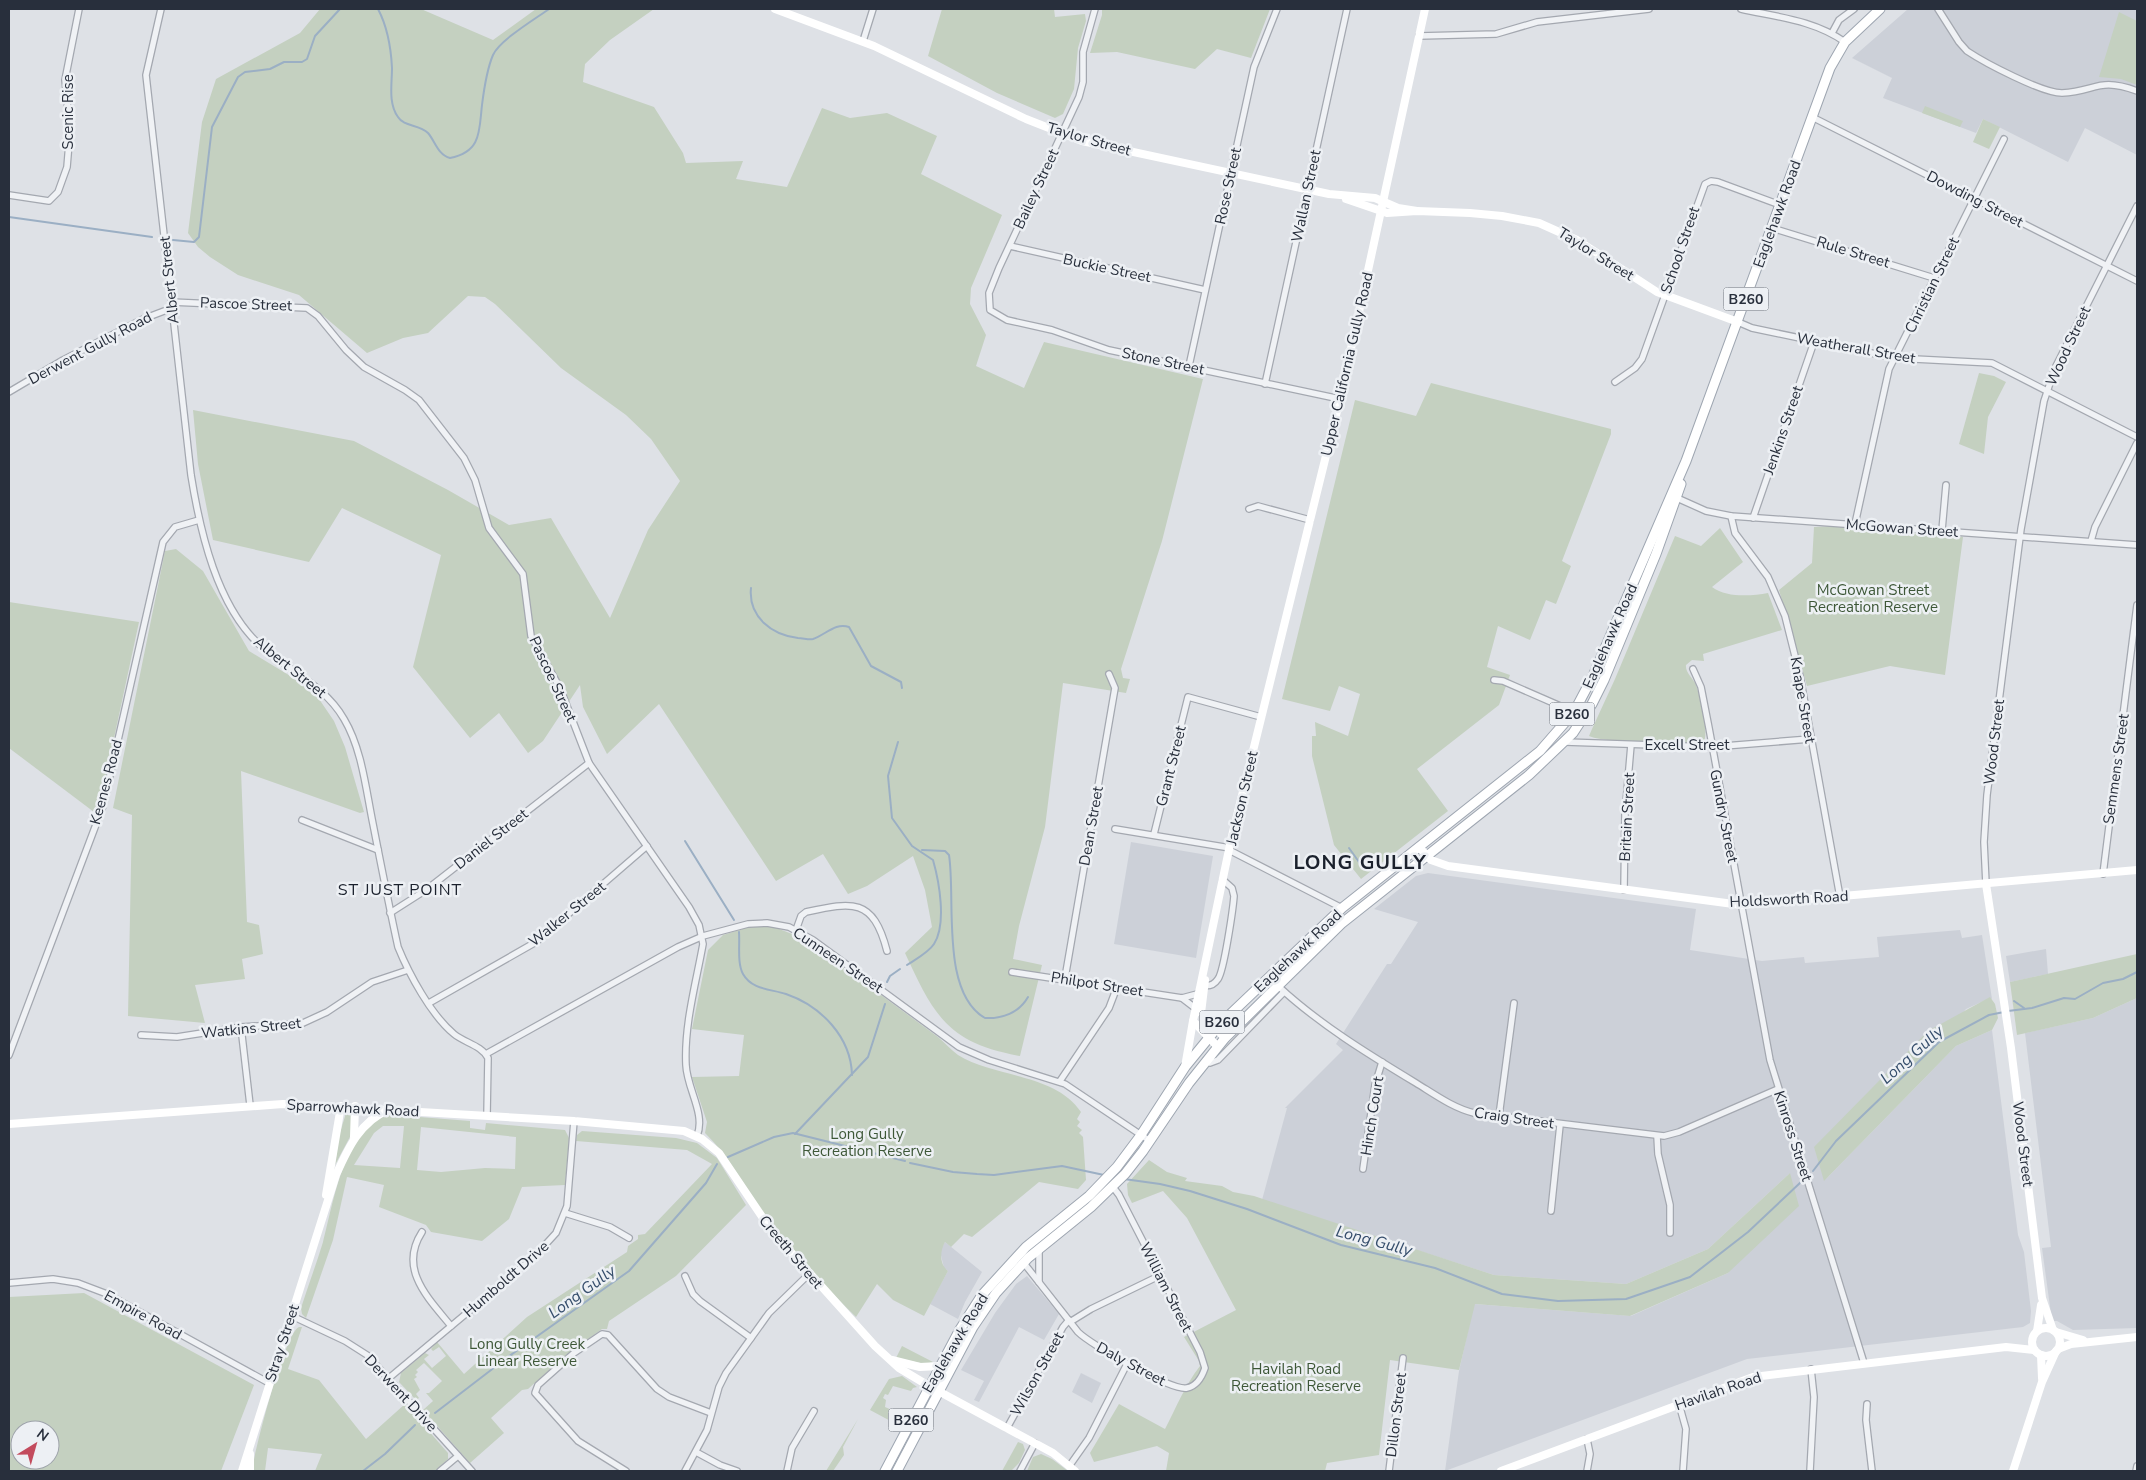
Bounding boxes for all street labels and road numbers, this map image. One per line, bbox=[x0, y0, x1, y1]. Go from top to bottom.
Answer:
street label: Scenic Rise bbox=[58, 74, 78, 150]
street label: Taylor Street bbox=[1045, 117, 1134, 161]
street label: Bailey Street bbox=[1009, 145, 1064, 232]
street label: Rose Street bbox=[1210, 145, 1246, 226]
street label: Wallan Street bbox=[1286, 147, 1326, 244]
street label: Eaglehawk Road bbox=[1748, 157, 1806, 271]
street label: Dowding Street bbox=[1923, 166, 2028, 232]
street label: School Street bbox=[1656, 203, 1704, 296]
street label: Taylor Street bbox=[1554, 223, 1639, 286]
street label: Rule Street bbox=[1814, 231, 1893, 273]
street label: Christian Street bbox=[1900, 233, 1964, 336]
street label: Albert Street bbox=[154, 235, 184, 325]
street label: Buckie Street bbox=[1061, 249, 1153, 287]
street label: Upper California Gully Road bbox=[1316, 270, 1378, 458]
road number: B260 bbox=[1724, 288, 1768, 310]
street label: Pascoe Street bbox=[200, 292, 293, 316]
street label: Wood Street bbox=[2041, 302, 2096, 389]
street label: Derwent Gully Road bbox=[25, 307, 155, 389]
street label: Weatherall Street bbox=[1795, 328, 1918, 368]
street label: Stone Street bbox=[1120, 342, 1207, 380]
street label: Jenkins Street bbox=[1758, 382, 1808, 478]
street label: McGowan Street bbox=[1845, 514, 1960, 542]
street label: Eaglehawk Road bbox=[1578, 580, 1642, 692]
street label: Albert Street bbox=[250, 632, 331, 703]
street label: Pascoe Street bbox=[524, 633, 582, 726]
street label: Knape Street bbox=[1786, 655, 1821, 745]
street label: Wood Street bbox=[1979, 697, 2009, 786]
road number: B260 bbox=[1550, 702, 1594, 726]
street label: Semmens Street bbox=[2098, 712, 2134, 826]
street label: Grant Street bbox=[1151, 723, 1191, 809]
street label: Excell Street bbox=[1645, 735, 1730, 755]
street label: Keenes Road bbox=[85, 737, 127, 827]
street label: Jackson Street bbox=[1221, 748, 1263, 848]
street label: Gundry Street bbox=[1705, 768, 1743, 865]
street label: Britain Street bbox=[1615, 771, 1639, 862]
street label: Dean Street bbox=[1074, 784, 1108, 867]
street label: Daniel Street bbox=[450, 803, 533, 874]
street label: Walker Street bbox=[524, 876, 610, 951]
street label: Holdsworth Road bbox=[1729, 886, 1849, 912]
street label: Eaglehawk Road bbox=[1250, 905, 1346, 997]
street label: Cunneen Street bbox=[789, 922, 888, 998]
street label: Philpot Street bbox=[1050, 967, 1145, 1001]
road number: B260 bbox=[1200, 1010, 1244, 1034]
street label: Watkins Street bbox=[200, 1013, 303, 1043]
street label: Hinch Court bbox=[1356, 1074, 1388, 1157]
street label: Kinross Street bbox=[1769, 1088, 1817, 1185]
street label: Sparrowhawk Road bbox=[286, 1095, 420, 1121]
street label: Wood Street bbox=[2008, 1100, 2038, 1189]
street label: Craig Street bbox=[1473, 1103, 1556, 1134]
street label: Creeth Street bbox=[754, 1211, 828, 1293]
street label: Humboldt Drive bbox=[459, 1236, 553, 1322]
street label: William Street bbox=[1135, 1239, 1197, 1336]
street label: Empire Road bbox=[101, 1285, 185, 1345]
street label: Eaglehawk Road bbox=[917, 1289, 993, 1397]
street label: Stray Street bbox=[260, 1301, 304, 1384]
street label: Wilson Street bbox=[1006, 1328, 1069, 1420]
street label: Daly Street bbox=[1093, 1337, 1170, 1391]
street label: Derwent Drive bbox=[360, 1350, 442, 1436]
street label: Havilah Road bbox=[1672, 1367, 1764, 1415]
street label: Dillon Street bbox=[1381, 1371, 1411, 1458]
road number: B260 bbox=[888, 1408, 934, 1432]

